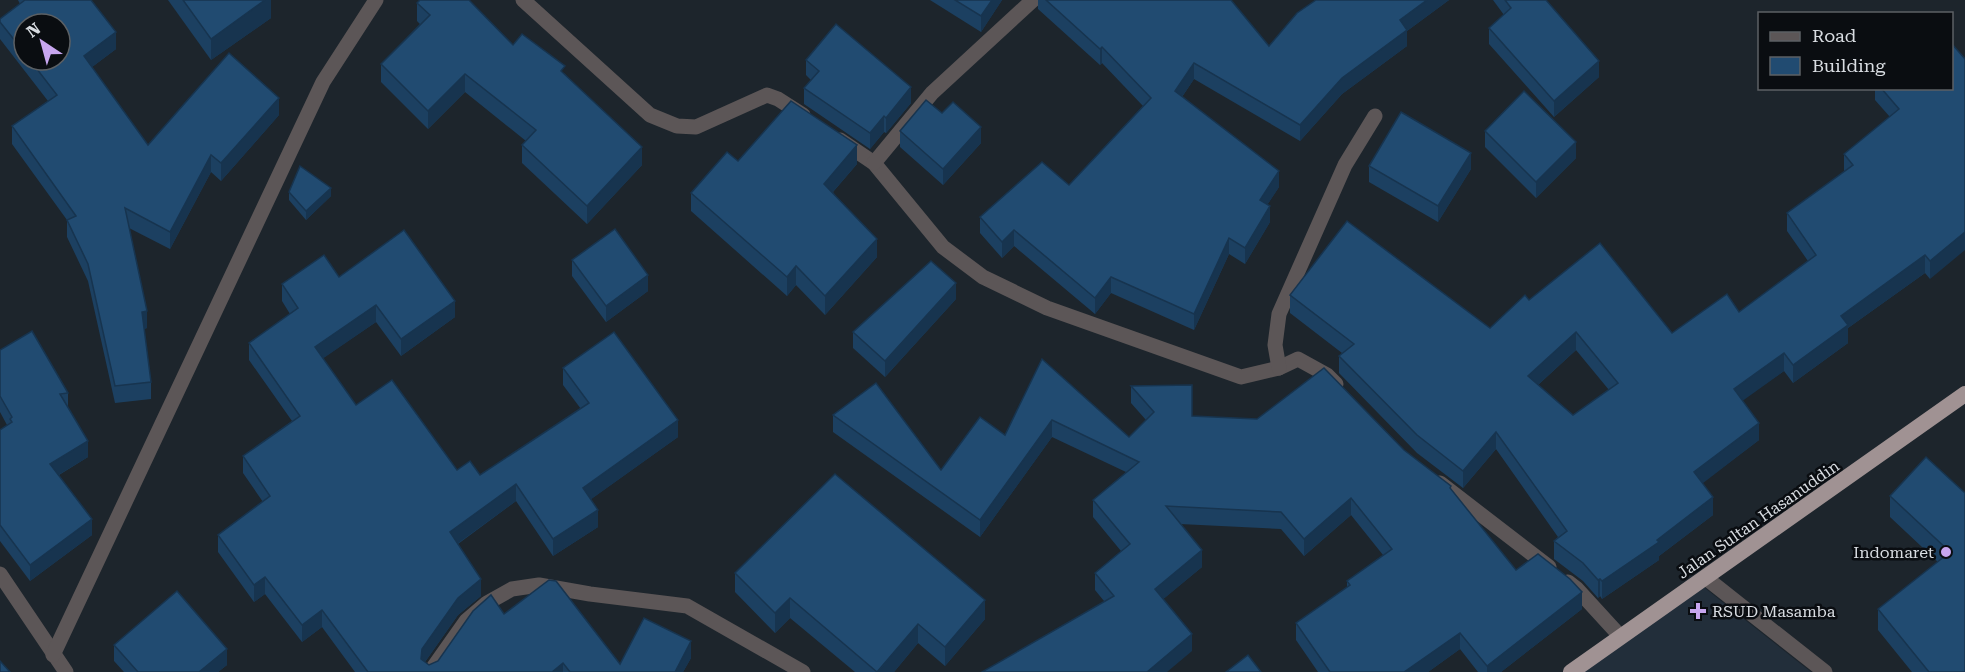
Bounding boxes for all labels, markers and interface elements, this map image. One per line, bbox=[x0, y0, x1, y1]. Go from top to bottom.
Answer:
north arrow bbox=[12, 12, 72, 72]
legend bbox=[1758, 12, 1953, 90]
text: N bbox=[23, 19, 44, 42]
text: Road bbox=[1812, 25, 1857, 46]
text: Building bbox=[1812, 55, 1886, 76]
street label: Jalan Sultan Hasanuddin bbox=[1674, 456, 1843, 583]
place label: Indomaret bbox=[1853, 543, 1934, 562]
marker: Indomaret bbox=[1939, 545, 1953, 559]
marker: RSUD Masamba bbox=[1689, 602, 1707, 620]
place label: RSUD Masamba bbox=[1712, 602, 1836, 621]

